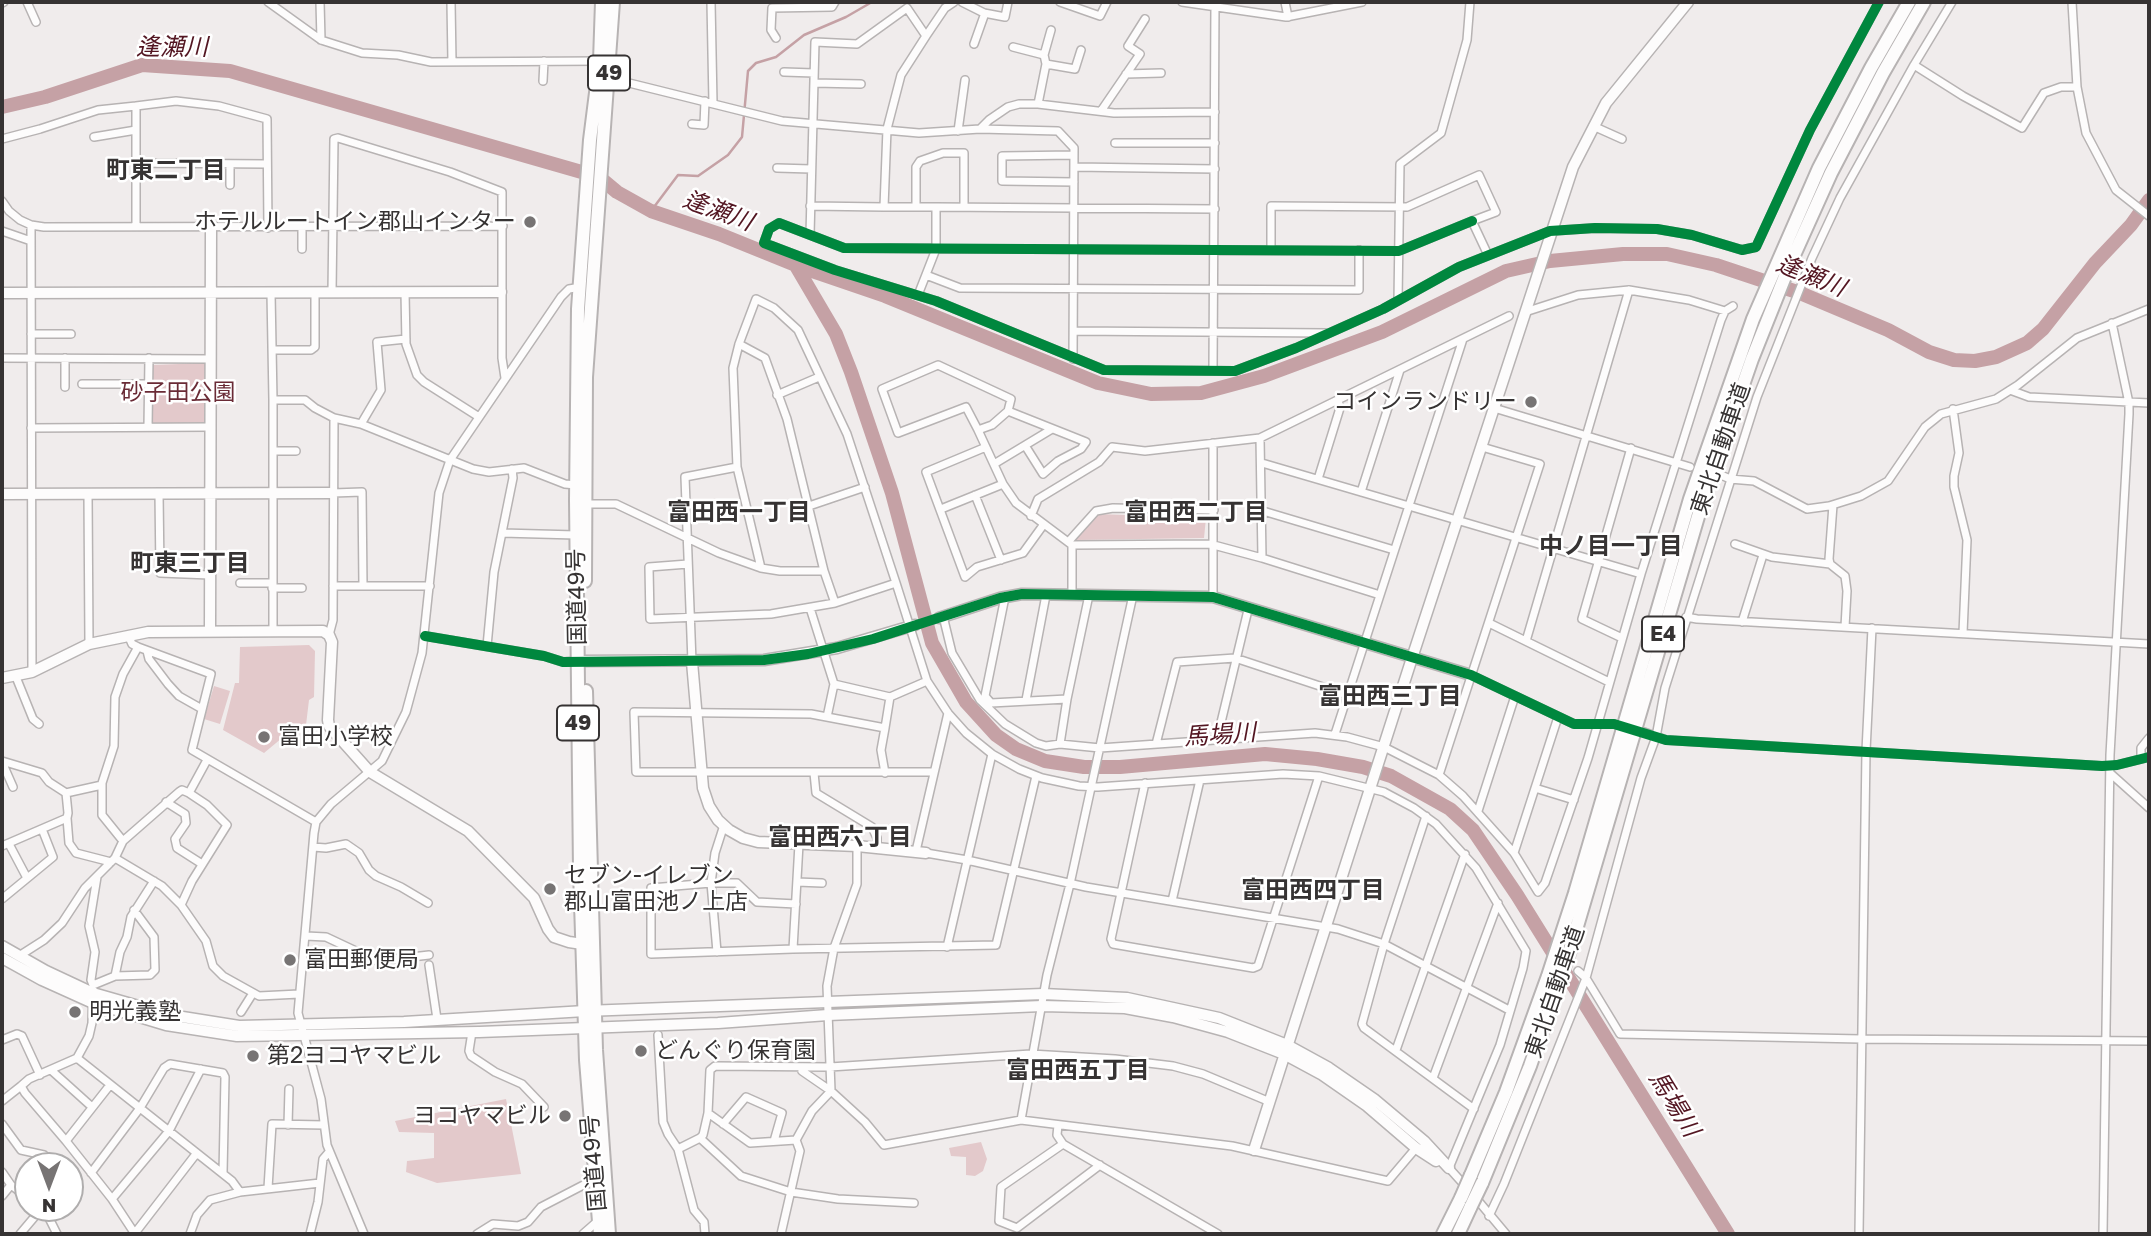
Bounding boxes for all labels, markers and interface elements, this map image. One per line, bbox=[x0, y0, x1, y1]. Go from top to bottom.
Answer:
water label: 逢瀬川 bbox=[136, 33, 208, 61]
road number: 49 bbox=[588, 56, 630, 90]
district label: 町東二丁目 bbox=[106, 156, 226, 184]
water label: 逢瀬川 bbox=[679, 185, 757, 237]
place label: ホテルルートイン郡山インター bbox=[194, 208, 516, 236]
marker: ホテルルートイン郡山インター bbox=[522, 214, 538, 230]
water label: 逢瀬川 bbox=[1772, 249, 1850, 303]
park label: 砂子田公園 bbox=[121, 379, 235, 407]
street label: 東北自動車道 bbox=[1685, 379, 1757, 519]
place label: コインランドリー bbox=[1333, 388, 1517, 416]
marker: コインランドリー bbox=[1523, 394, 1539, 410]
district label: 富田西一丁目 bbox=[667, 498, 811, 526]
district label: 富田西二丁目 bbox=[1124, 498, 1268, 526]
district label: 中ノ目一丁目 bbox=[1539, 532, 1683, 560]
street label: 国道49号 bbox=[562, 548, 592, 646]
district label: 町東三丁目 bbox=[130, 549, 250, 577]
road number: E4 bbox=[1642, 616, 1684, 652]
district label: 富田西三丁目 bbox=[1318, 682, 1462, 710]
road number: 49 bbox=[557, 706, 599, 740]
water label: 馬場川 bbox=[1183, 718, 1257, 752]
place label: 富田小学校 bbox=[278, 723, 393, 751]
marker: 富田小学校 bbox=[256, 729, 272, 745]
district label: 富田西六丁目 bbox=[768, 823, 912, 851]
place label: セブン-イレブン 郡山富田池ノ上店 bbox=[564, 862, 748, 916]
district label: 富田西四丁目 bbox=[1241, 876, 1385, 904]
marker: セブン-イレブン 郡山富田池ノ上店 bbox=[542, 881, 558, 897]
street label: 東北自動車道 bbox=[1519, 922, 1591, 1062]
place label: 富田郵便局 bbox=[304, 946, 419, 974]
marker: 富田郵便局 bbox=[282, 952, 298, 968]
place label: 明光義塾 bbox=[89, 998, 181, 1026]
marker: 明光義塾 bbox=[67, 1004, 83, 1020]
place label: どんぐり保育園 bbox=[655, 1037, 816, 1065]
place label: 第2ヨコヤマビル bbox=[267, 1042, 441, 1070]
marker: どんぐり保育園 bbox=[633, 1043, 649, 1059]
marker: 第2ヨコヤマビル bbox=[245, 1048, 261, 1064]
district label: 富田西五丁目 bbox=[1006, 1056, 1150, 1084]
water label: 馬場川 bbox=[1643, 1066, 1705, 1142]
place label: ヨコヤマビル bbox=[413, 1102, 551, 1130]
marker: ヨコヤマビル bbox=[557, 1108, 573, 1124]
street label: 国道49号 bbox=[576, 1114, 612, 1212]
north arrow bbox=[14, 1152, 84, 1222]
text: N bbox=[42, 1195, 56, 1218]

